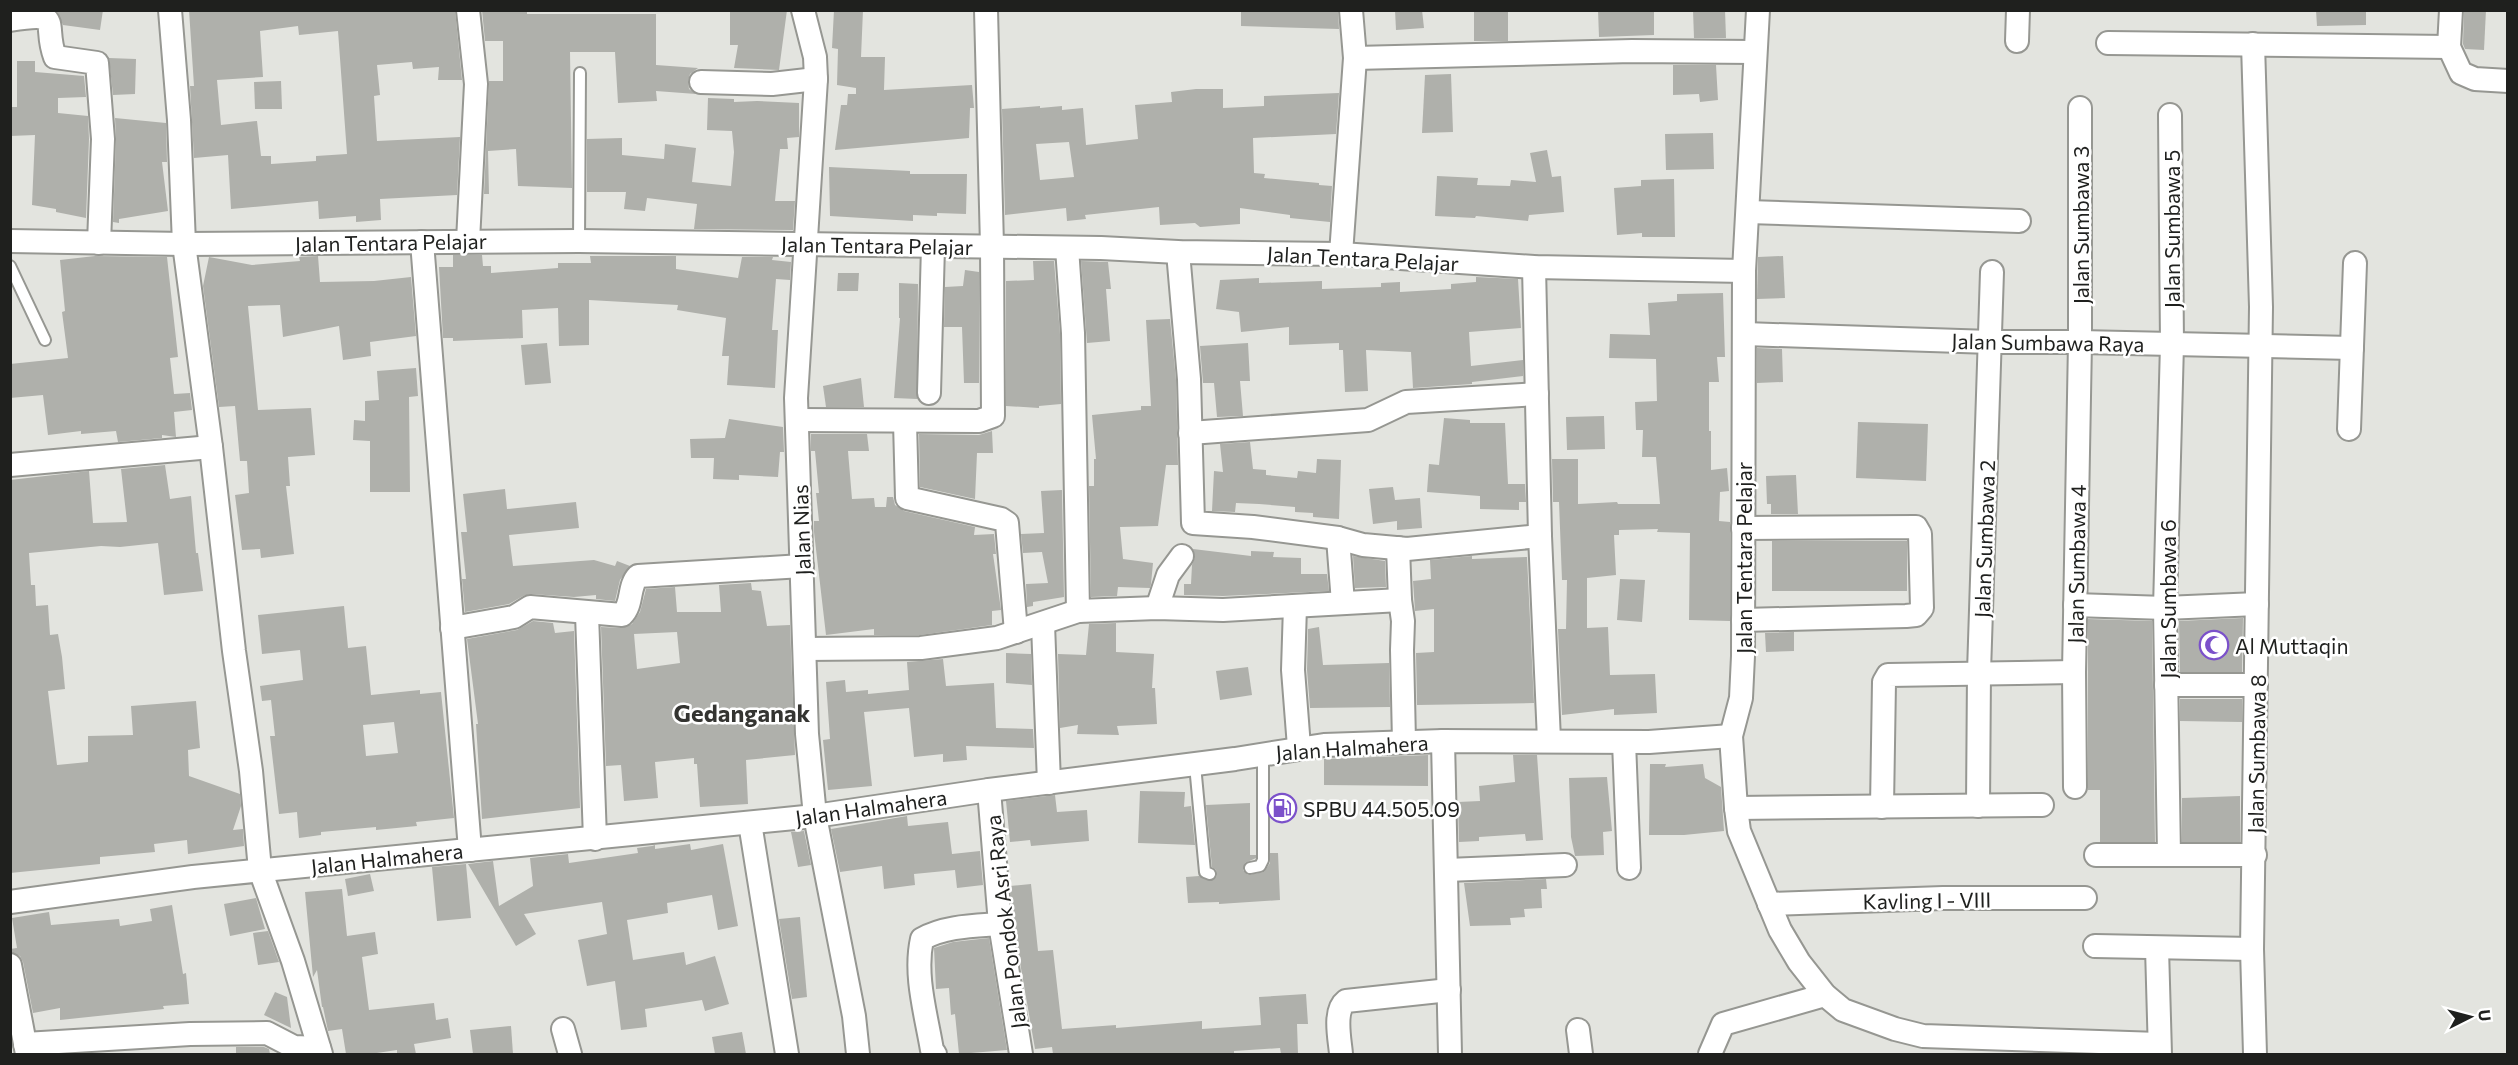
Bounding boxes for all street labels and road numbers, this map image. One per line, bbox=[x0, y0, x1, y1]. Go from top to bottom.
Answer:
street label: Jalan Sumbawa 3 bbox=[2068, 146, 2093, 304]
street label: Jalan Sumbawa 5 bbox=[2159, 150, 2184, 308]
street label: Jalan Tentara Pelajar bbox=[295, 228, 487, 256]
street label: Jalan Tentara Pelajar bbox=[781, 231, 973, 259]
street label: Jalan Tentara Pelajar bbox=[1266, 240, 1460, 276]
street label: Jalan Sumbawa Raya bbox=[1951, 328, 2145, 356]
street label: Jalan Sumbawa 2 bbox=[1969, 459, 1999, 619]
street label: Jalan Tentara Pelajar bbox=[1731, 462, 1756, 654]
street label: Jalan Nias bbox=[787, 484, 815, 576]
street label: Jalan Sumbawa 4 bbox=[2062, 484, 2090, 644]
street label: Jalan Sumbawa 6 bbox=[2155, 519, 2180, 679]
street label: Jalan Sumbawa 8 bbox=[2242, 674, 2270, 834]
street label: Jalan Halmahera bbox=[1275, 729, 1429, 765]
street label: Jalan Halmahera bbox=[793, 784, 949, 830]
street label: Jalan Pondok Asri Raya bbox=[979, 814, 1031, 1030]
street label: Jalan Halmahera bbox=[310, 838, 464, 878]
street label: Kavling I - VIII bbox=[1862, 886, 1992, 914]

